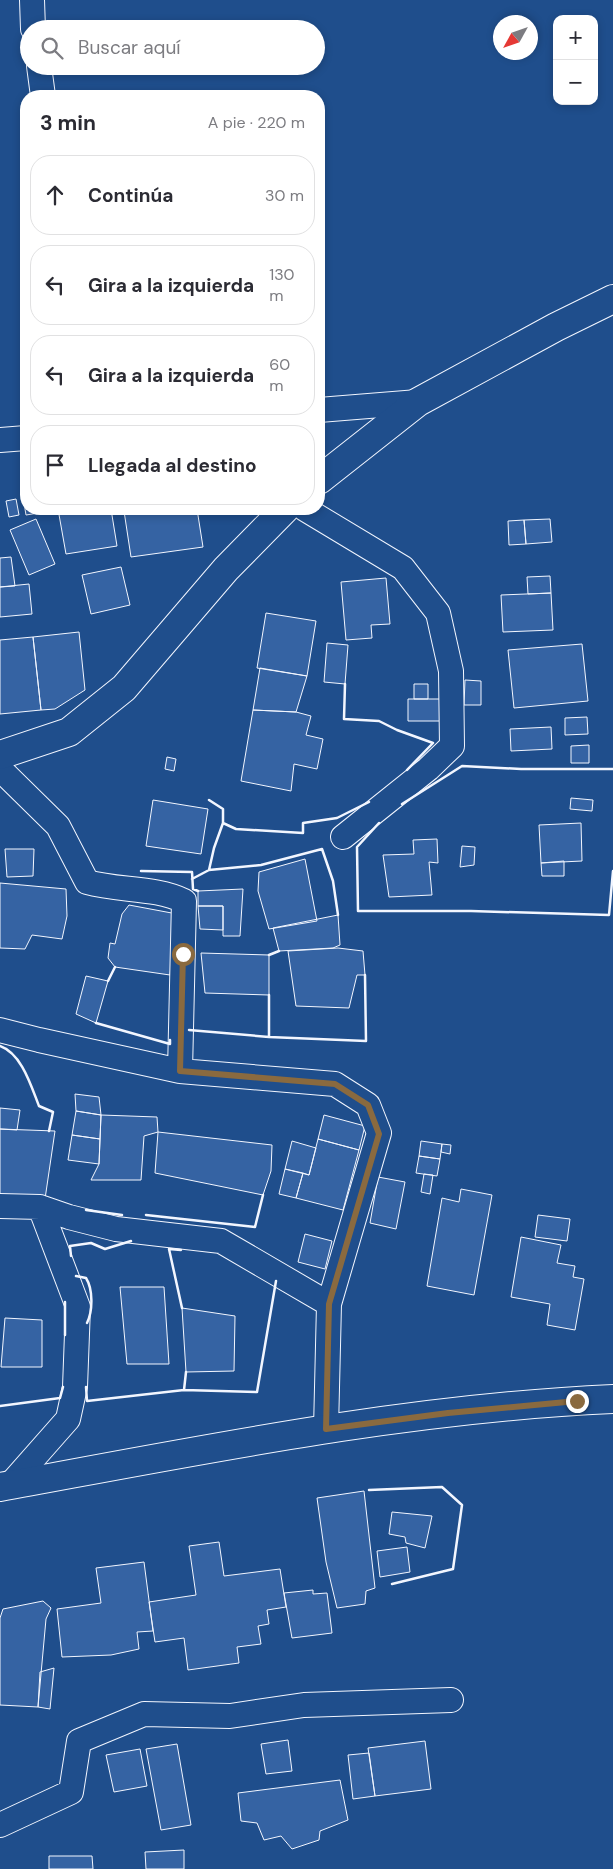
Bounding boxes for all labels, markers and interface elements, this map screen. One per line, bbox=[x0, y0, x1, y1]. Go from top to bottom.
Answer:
north arrow bbox=[493, 15, 538, 60]
map controls bbox=[553, 15, 598, 105]
button: + bbox=[553, 15, 598, 60]
search box bbox=[20, 20, 325, 75]
icon: search bbox=[38, 34, 66, 62]
text: Buscar aquí bbox=[78, 35, 181, 60]
button: − bbox=[553, 60, 598, 105]
text: 3 min bbox=[40, 109, 96, 137]
text: A pie · 220 m bbox=[208, 112, 305, 133]
icon: ahead bbox=[41, 181, 69, 209]
text: Continúa bbox=[88, 183, 173, 208]
text: 30 m bbox=[265, 185, 304, 206]
text: 130 m bbox=[269, 264, 295, 306]
icon: left bbox=[41, 271, 69, 299]
text: Gira a la izquierda bbox=[88, 273, 254, 298]
text: 60 m bbox=[269, 354, 290, 396]
icon: left bbox=[41, 361, 69, 389]
text: Gira a la izquierda bbox=[88, 363, 254, 388]
icon: arrive bbox=[41, 451, 69, 479]
text: Llegada al destino bbox=[88, 453, 257, 478]
route start bbox=[172, 943, 195, 966]
route end bbox=[566, 1390, 589, 1413]

